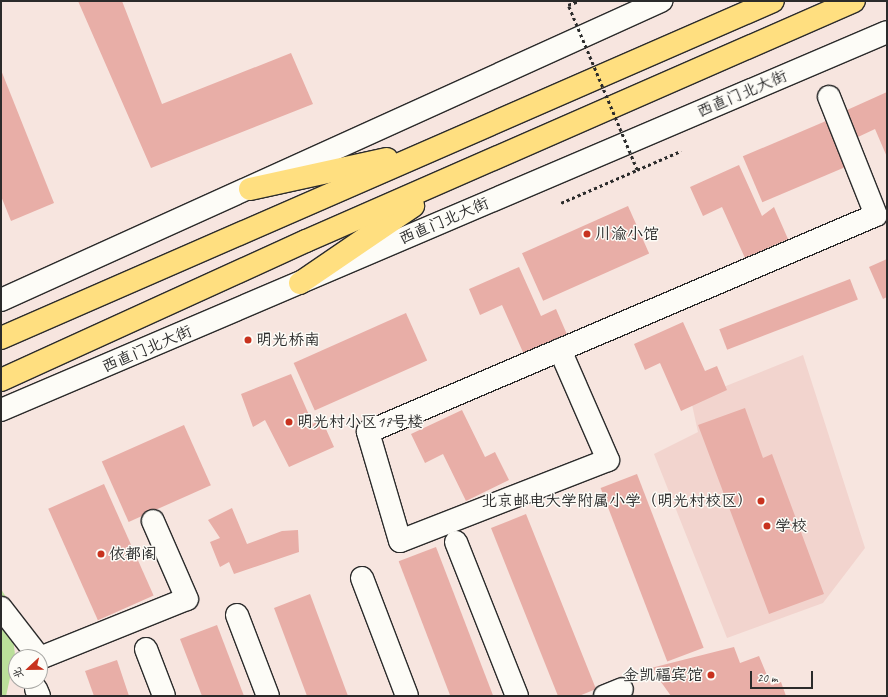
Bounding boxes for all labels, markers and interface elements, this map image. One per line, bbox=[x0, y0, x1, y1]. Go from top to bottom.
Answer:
street label: 西直门北大街 bbox=[694, 66, 790, 122]
street label: 西直门北大街 bbox=[396, 193, 492, 249]
place label: 川渝小馆 bbox=[595, 224, 659, 244]
marker: 川渝小馆 bbox=[582, 229, 592, 239]
street label: 西直门北大街 bbox=[99, 321, 195, 377]
place label: 明光桥南 bbox=[256, 330, 320, 350]
marker: 明光桥南 bbox=[243, 335, 253, 345]
place label: 明光村小区17号楼 bbox=[297, 412, 423, 432]
marker: 明光村小区17号楼 bbox=[284, 417, 294, 427]
place label: 北京邮电大学附属小学（明光村校区） bbox=[481, 491, 753, 511]
marker: 北京邮电大学附属小学（明光村校区） bbox=[756, 496, 766, 506]
place label: 学校 bbox=[775, 516, 807, 536]
marker: 学校 bbox=[762, 521, 772, 531]
place label: 依都阁 bbox=[109, 544, 157, 564]
marker: 依都阁 bbox=[96, 549, 106, 559]
north arrow bbox=[8, 649, 48, 689]
scale bar bbox=[752, 663, 815, 689]
text: 北 bbox=[9, 665, 26, 681]
place label: 金凯福宾馆 bbox=[623, 665, 703, 685]
marker: 金凯福宾馆 bbox=[706, 670, 716, 680]
text: 20 m bbox=[757, 670, 777, 686]

